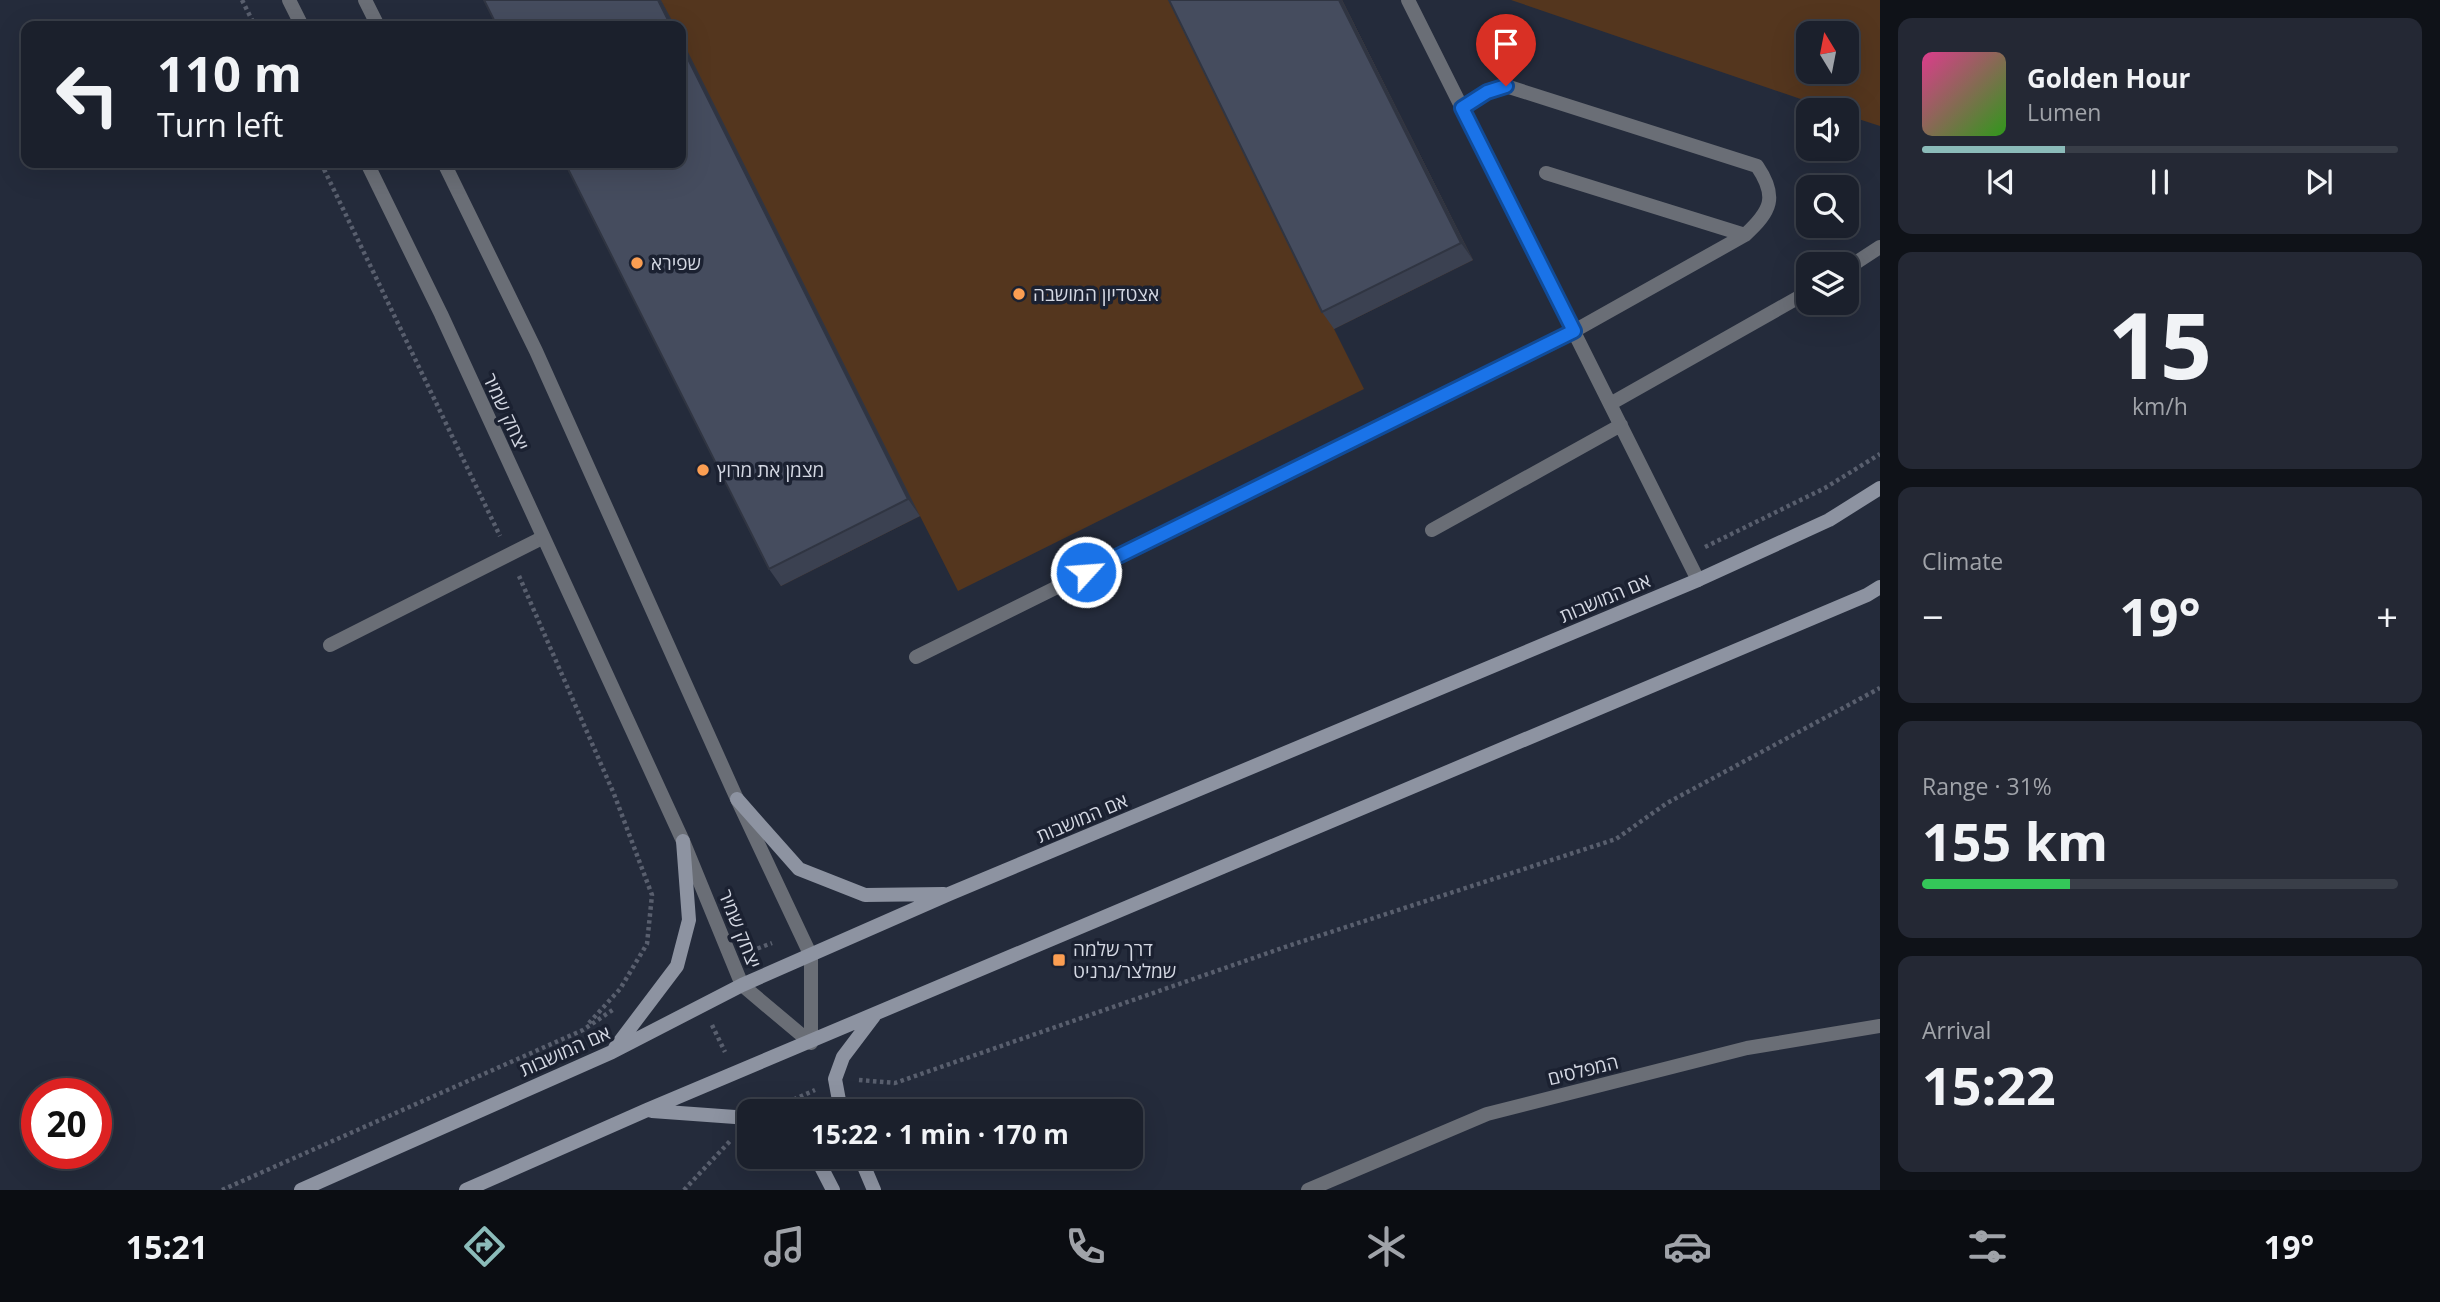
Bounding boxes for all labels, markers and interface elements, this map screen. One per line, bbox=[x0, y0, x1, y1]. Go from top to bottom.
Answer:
pin bbox=[1476, 14, 1536, 86]
north arrow bbox=[1796, 21, 1858, 84]
map controls bbox=[1796, 21, 1859, 315]
icon: arrive bbox=[1487, 25, 1525, 63]
text: 110 m bbox=[157, 40, 302, 106]
icon: left bbox=[42, 49, 133, 140]
text: Golden Hour bbox=[2027, 60, 2190, 96]
text: Lumen bbox=[2027, 96, 2101, 128]
button: sound bbox=[1796, 98, 1859, 161]
text: Turn left bbox=[157, 103, 283, 146]
icon: previous bbox=[1982, 163, 2020, 201]
icon: pause bbox=[2141, 163, 2179, 201]
icon: next bbox=[2300, 163, 2338, 201]
button: search bbox=[1796, 175, 1859, 238]
place label: שפירא bbox=[651, 250, 701, 276]
button: layers bbox=[1796, 252, 1859, 315]
marker: שפירא bbox=[629, 255, 645, 271]
place label: אצטדיון המושבה bbox=[1033, 281, 1159, 307]
text: 15 bbox=[2108, 282, 2212, 406]
marker: אצטדיון המושבה bbox=[1011, 286, 1027, 302]
street label: יצחק שמיר bbox=[477, 369, 535, 455]
text: km/h bbox=[2132, 390, 2188, 422]
place label: מצמן את מרוץ bbox=[717, 457, 824, 483]
marker: מצמן את מרוץ bbox=[695, 462, 711, 478]
position arrow bbox=[1049, 535, 1123, 609]
text: Climate bbox=[1922, 545, 2003, 577]
street label: אם המושבות bbox=[1555, 567, 1655, 629]
text: 19° bbox=[2119, 580, 2201, 651]
text: − bbox=[1922, 590, 1944, 642]
text: + bbox=[2376, 590, 2398, 642]
text: Range · 31% bbox=[1922, 770, 2052, 802]
street label: אם המושבות bbox=[1032, 787, 1132, 849]
text: 155 km bbox=[1922, 805, 2108, 876]
street label: יצחק שמיר bbox=[712, 886, 768, 972]
place label: דרך שלמה שמלצר/גרניט bbox=[1073, 936, 1176, 984]
marker: דרך שלמה שמלצר/גרניט bbox=[1051, 952, 1067, 968]
text: Arrival bbox=[1922, 1014, 1991, 1046]
street label: אם המושבות bbox=[516, 1019, 614, 1083]
street label: המפלסים bbox=[1545, 1049, 1621, 1091]
text: 15:22 bbox=[1922, 1049, 2056, 1120]
speed limit sign: 20 bbox=[21, 1078, 112, 1169]
text: 15:22 · 1 min · 170 m bbox=[811, 1116, 1069, 1152]
icon: directions bbox=[460, 1222, 509, 1271]
icon: music bbox=[760, 1222, 809, 1271]
icon: phone bbox=[1061, 1222, 1110, 1271]
icon: climate bbox=[1362, 1222, 1411, 1271]
icon: car bbox=[1663, 1222, 1712, 1271]
icon: filters bbox=[1963, 1222, 2012, 1271]
text: 15:21 bbox=[126, 1225, 208, 1268]
text: 19° bbox=[2264, 1225, 2314, 1268]

